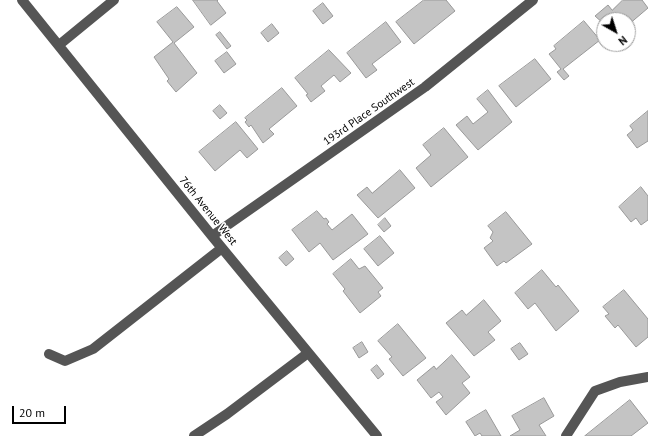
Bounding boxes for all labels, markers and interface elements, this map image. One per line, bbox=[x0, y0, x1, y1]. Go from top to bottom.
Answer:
north arrow bbox=[596, 12, 636, 52]
text: N bbox=[616, 33, 630, 48]
street label: 193rd Place Southwest bbox=[321, 76, 417, 148]
street label: 76th Avenue West bbox=[176, 174, 240, 248]
scale bar bbox=[14, 398, 68, 424]
text: 20 m bbox=[19, 405, 45, 420]

